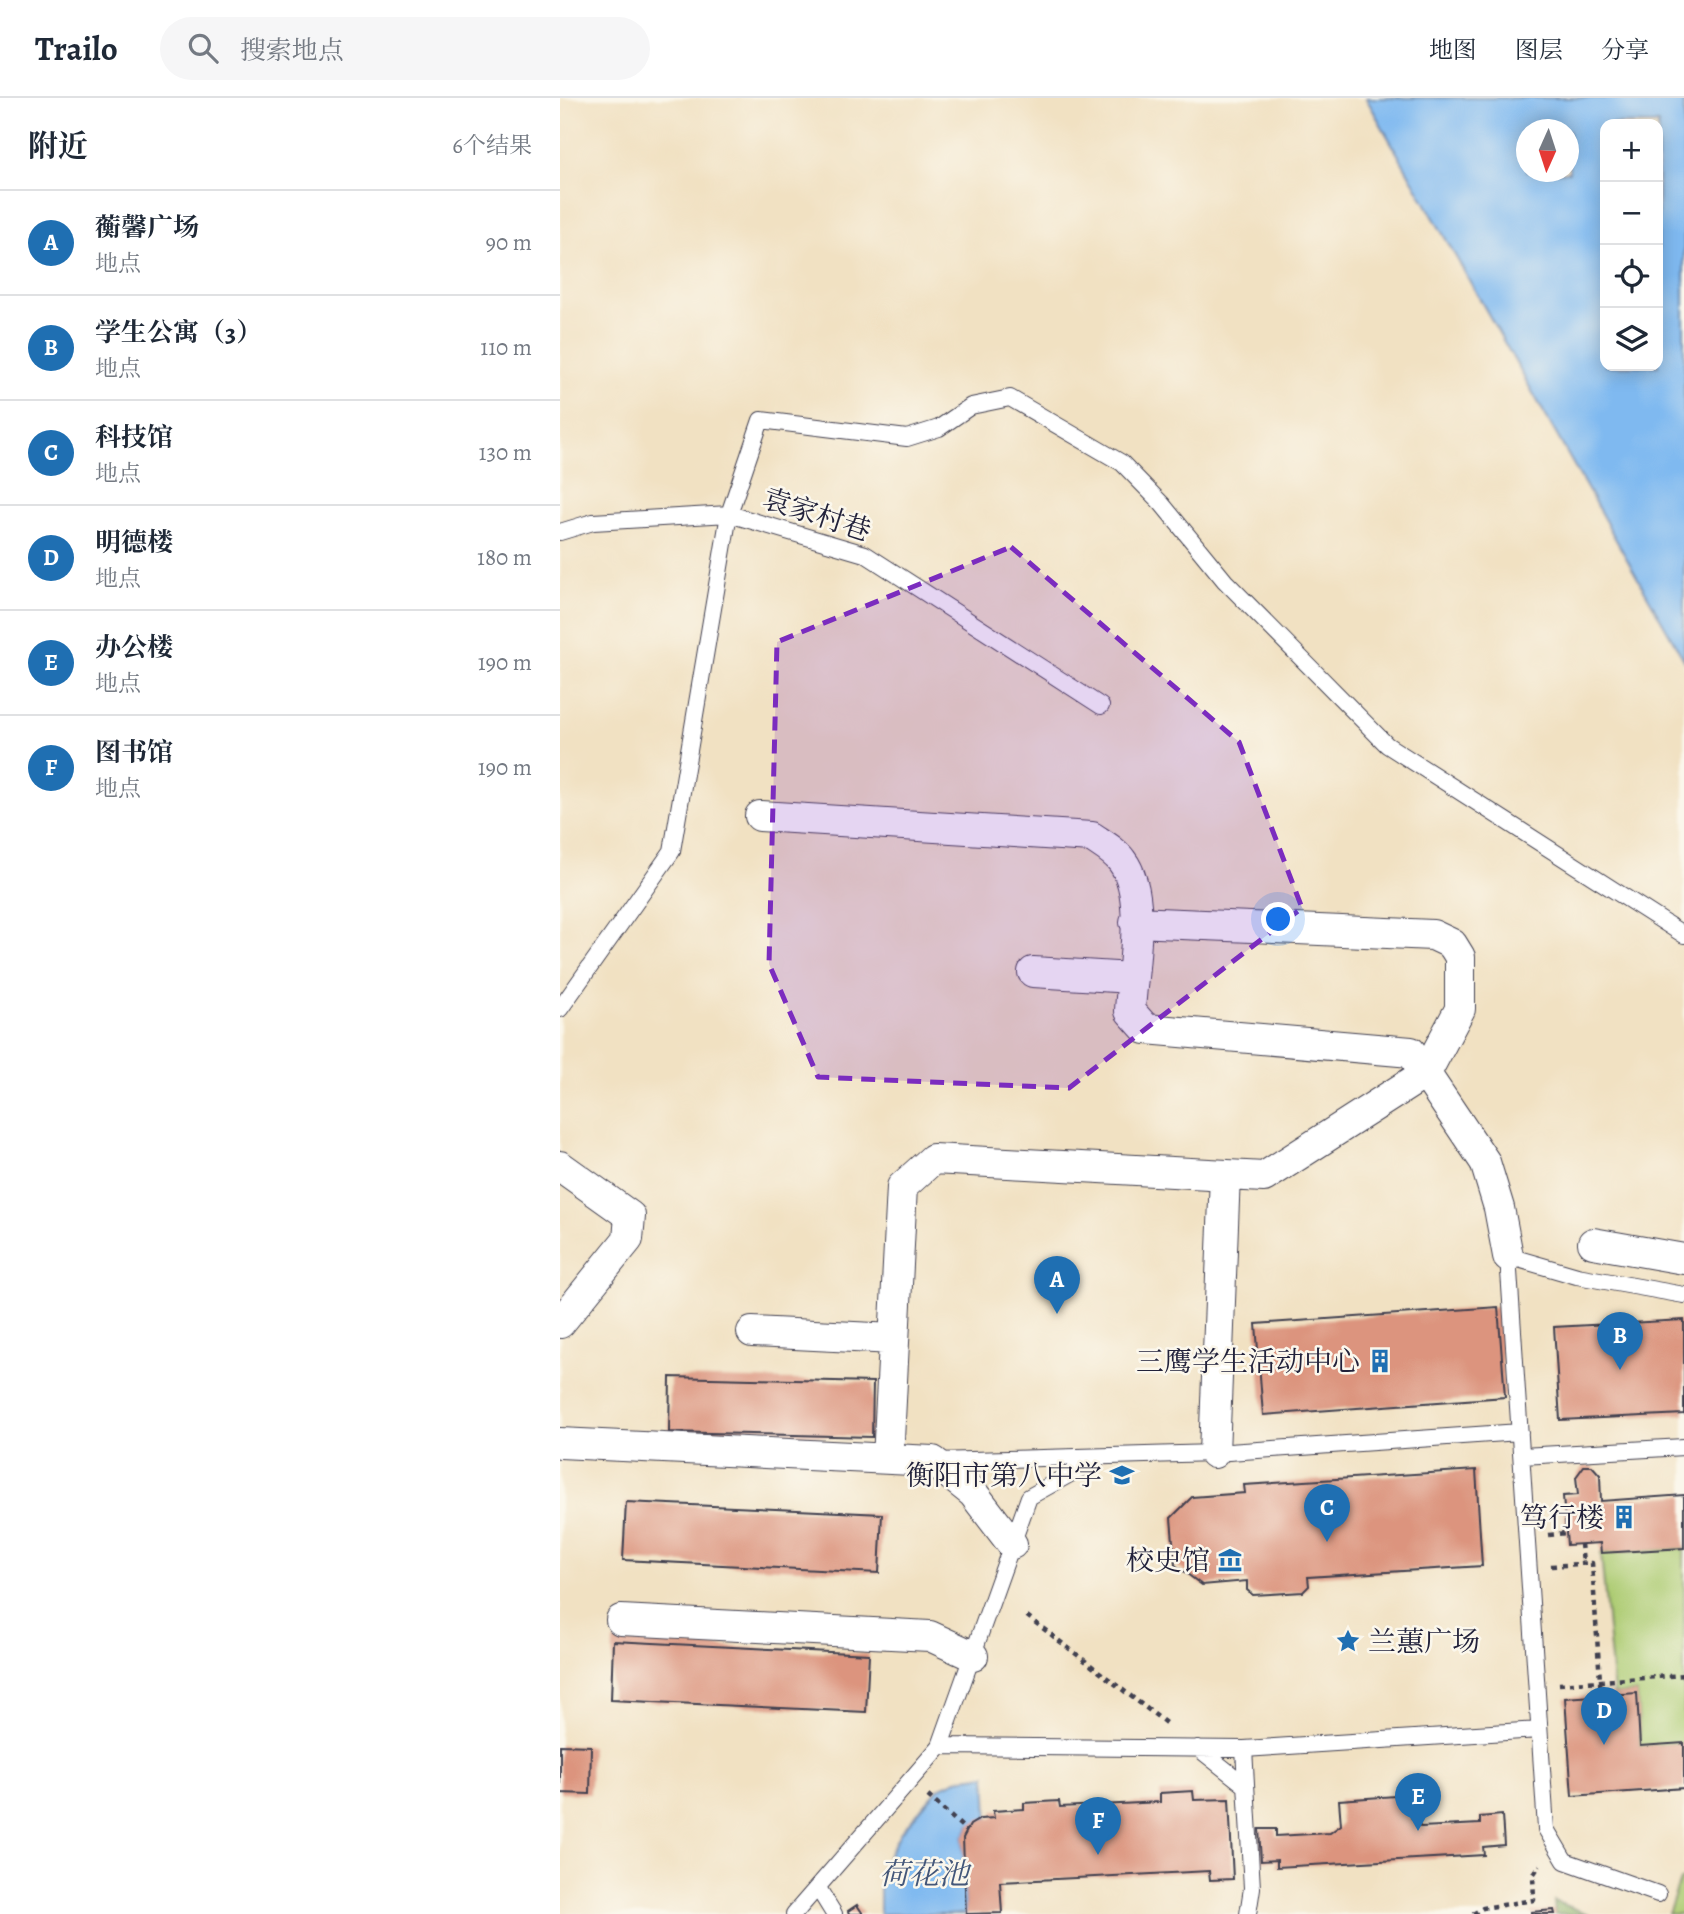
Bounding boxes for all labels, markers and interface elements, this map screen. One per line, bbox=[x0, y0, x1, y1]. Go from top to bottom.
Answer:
search box bbox=[160, 17, 650, 80]
text: Trailo bbox=[35, 26, 118, 71]
icon: search bbox=[184, 29, 222, 67]
text: 搜索地点 bbox=[240, 33, 344, 68]
text: 地图 bbox=[1429, 34, 1477, 66]
text: 图层 bbox=[1515, 34, 1563, 66]
text: 分享 bbox=[1601, 34, 1649, 66]
north arrow bbox=[1516, 119, 1579, 182]
map controls bbox=[1600, 119, 1663, 371]
button: + bbox=[1600, 119, 1663, 182]
text: 附近 bbox=[28, 126, 88, 166]
text: 6个结果 bbox=[452, 130, 532, 161]
button: − bbox=[1600, 182, 1663, 245]
text: 蘅馨广场 bbox=[95, 210, 199, 245]
text: A bbox=[44, 227, 58, 258]
text: 90 m bbox=[486, 227, 532, 258]
button: locate bbox=[1600, 245, 1663, 308]
text: 地点 bbox=[95, 248, 141, 279]
button: layers bbox=[1600, 308, 1663, 371]
text: 学生公寓（3） bbox=[95, 315, 262, 350]
text: B bbox=[44, 332, 58, 363]
text: 110 m bbox=[480, 332, 532, 363]
text: 地点 bbox=[95, 353, 141, 384]
text: 科技馆 bbox=[95, 420, 173, 455]
text: C bbox=[44, 437, 58, 468]
text: 130 m bbox=[479, 437, 532, 468]
text: 地点 bbox=[95, 458, 141, 489]
street label: 袁家村巷 bbox=[758, 480, 876, 550]
text: 明德楼 bbox=[95, 525, 173, 560]
text: D bbox=[43, 542, 59, 573]
text: 180 m bbox=[477, 542, 532, 573]
text: 地点 bbox=[95, 563, 141, 594]
text: 办公楼 bbox=[95, 630, 173, 665]
text: E bbox=[44, 647, 58, 678]
text: 190 m bbox=[478, 647, 532, 678]
text: 地点 bbox=[95, 668, 141, 699]
text: 图书馆 bbox=[95, 735, 173, 770]
text: F bbox=[45, 752, 57, 783]
text: 190 m bbox=[478, 752, 532, 783]
text: 地点 bbox=[95, 773, 141, 804]
your location bbox=[1261, 902, 1295, 936]
pin: A bbox=[1034, 1256, 1080, 1314]
pin: B bbox=[1597, 1312, 1643, 1370]
place label: 三鹰学生活动中心 bbox=[1136, 1343, 1360, 1381]
building icon: 三鹰学生活动中心 bbox=[1366, 1347, 1394, 1375]
place label: 衡阳市第八中学 bbox=[906, 1457, 1102, 1495]
school or university icon: 衡阳市第八中学 bbox=[1108, 1461, 1136, 1489]
pin: C bbox=[1304, 1484, 1350, 1542]
place label: 笃行楼 bbox=[1520, 1499, 1604, 1537]
building icon: 笃行楼 bbox=[1610, 1503, 1638, 1531]
place label: 校史馆 bbox=[1126, 1542, 1210, 1580]
museum icon: 校史馆 bbox=[1216, 1546, 1244, 1574]
place label: 兰蕙广场 bbox=[1368, 1623, 1480, 1661]
place icon: 兰蕙广场 bbox=[1334, 1627, 1362, 1655]
pin: D bbox=[1581, 1687, 1627, 1745]
pin: E bbox=[1395, 1773, 1441, 1831]
pin: F bbox=[1075, 1797, 1121, 1855]
water label: 荷花池 bbox=[879, 1854, 972, 1894]

